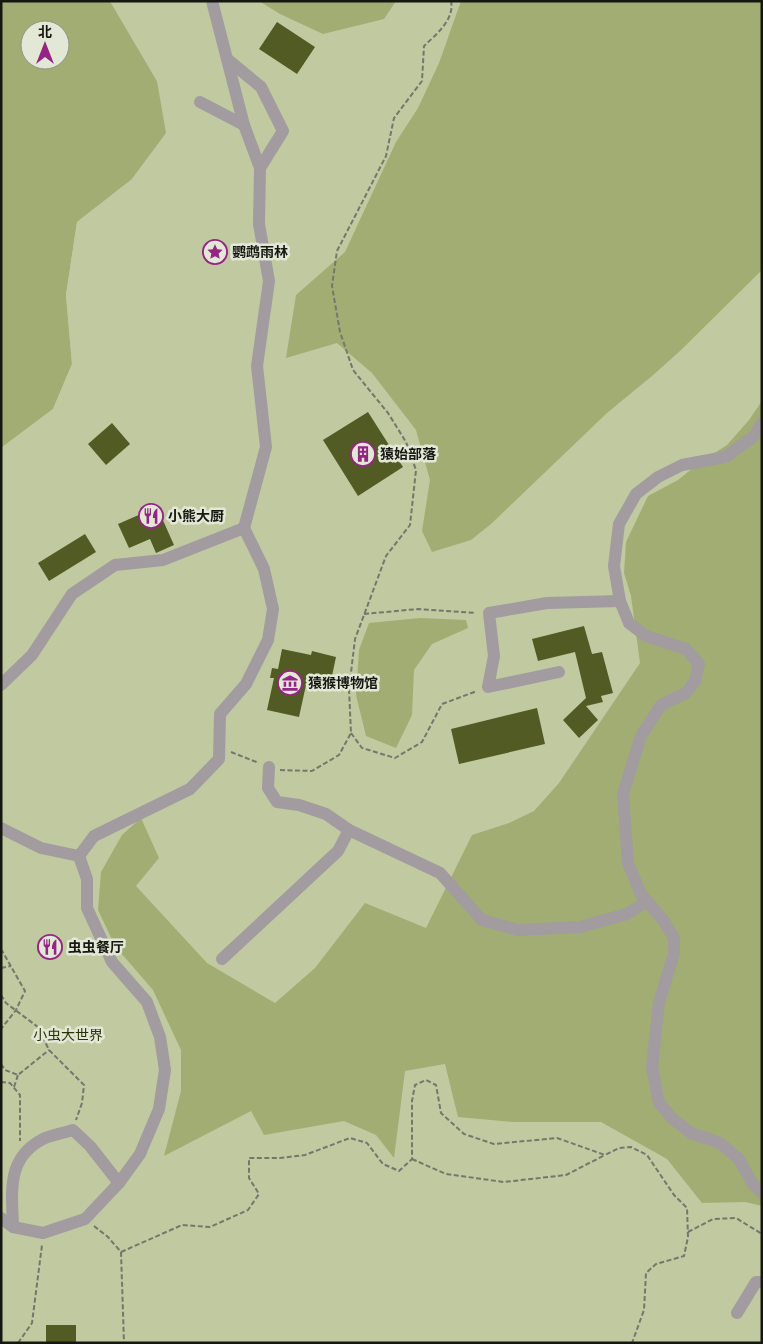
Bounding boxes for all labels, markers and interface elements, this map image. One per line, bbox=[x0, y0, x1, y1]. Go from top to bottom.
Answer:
north arrow bbox=[20, 20, 70, 70]
text: 北 bbox=[38, 24, 52, 41]
place icon: 鹦鹉雨林 bbox=[202, 239, 228, 265]
place label: 鹦鹉雨林 bbox=[232, 244, 288, 261]
building icon: 猿始部落 bbox=[350, 441, 376, 467]
place label: 猿始部落 bbox=[380, 446, 437, 463]
restaurant icon: 小熊大厨 bbox=[138, 503, 164, 529]
place label: 小熊大厨 bbox=[168, 508, 224, 525]
museum icon: 猿猴博物馆 bbox=[277, 670, 303, 696]
place label: 猿猴博物馆 bbox=[308, 675, 378, 692]
restaurant icon: 虫虫餐厅 bbox=[37, 934, 63, 960]
place label: 虫虫餐厅 bbox=[68, 939, 124, 956]
park label: 小虫大世界 bbox=[33, 1027, 103, 1044]

